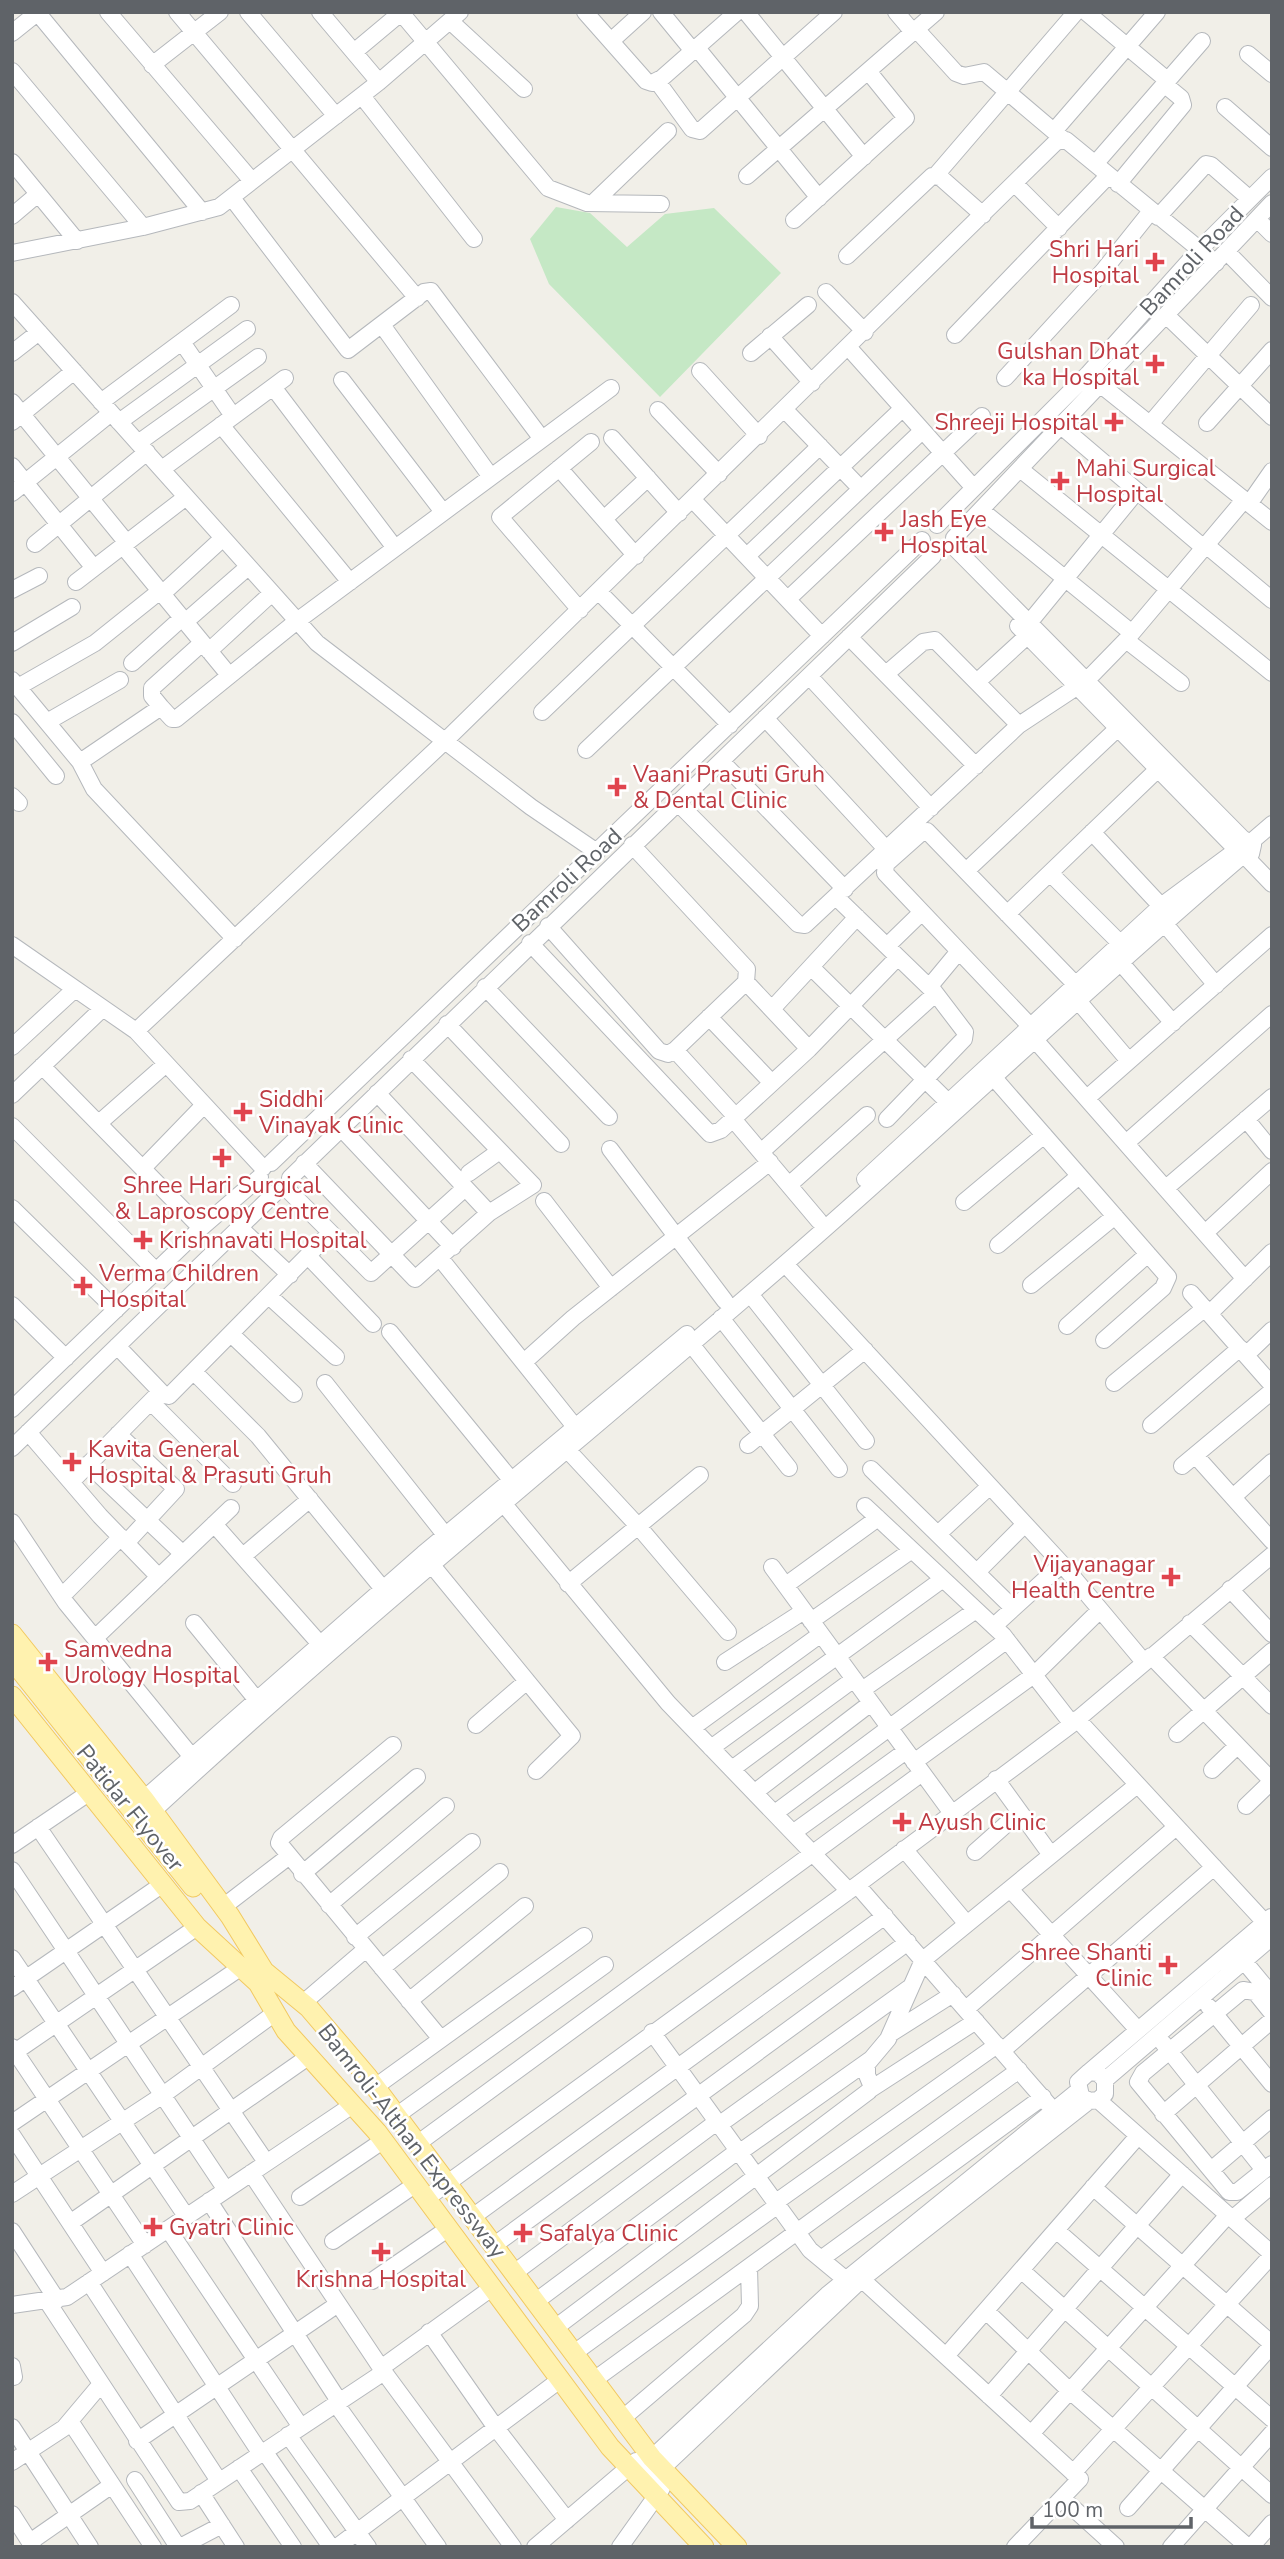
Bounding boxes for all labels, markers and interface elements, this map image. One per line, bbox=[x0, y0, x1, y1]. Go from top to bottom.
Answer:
street label: Bamroli Road bbox=[1133, 199, 1251, 323]
place label: Shri Hari Hospital bbox=[1049, 234, 1139, 291]
marker: Shri Hari Hospital bbox=[1145, 252, 1165, 272]
place label: Gulshan Dhat ka Hospital bbox=[997, 336, 1140, 393]
marker: Gulshan Dhat ka Hospital bbox=[1145, 354, 1165, 374]
place label: Shreeji Hospital bbox=[934, 407, 1098, 438]
marker: Shreeji Hospital bbox=[1104, 412, 1124, 432]
place label: Mahi Surgical Hospital bbox=[1076, 453, 1216, 510]
marker: Mahi Surgical Hospital bbox=[1050, 471, 1070, 491]
place label: Jash Eye Hospital bbox=[899, 504, 987, 561]
marker: Jash Eye Hospital bbox=[874, 522, 894, 542]
place label: Vaani Prasuti Gruh & Dental Clinic bbox=[632, 759, 825, 816]
marker: Vaani Prasuti Gruh & Dental Clinic bbox=[607, 777, 627, 797]
street label: Bamroli Road bbox=[505, 821, 629, 939]
place label: Siddhi Vinayak Clinic bbox=[258, 1084, 404, 1141]
marker: Siddhi Vinayak Clinic bbox=[233, 1102, 253, 1122]
marker: Shree Hari Surgical & Laproscopy Centre bbox=[212, 1148, 232, 1168]
place label: Shree Hari Surgical & Laproscopy Centre bbox=[115, 1170, 329, 1227]
place label: Krishnavati Hospital bbox=[159, 1225, 367, 1256]
marker: Krishnavati Hospital bbox=[133, 1230, 153, 1250]
place label: Verma Children Hospital bbox=[98, 1258, 259, 1315]
marker: Verma Children Hospital bbox=[73, 1276, 93, 1296]
place label: Kavita General Hospital & Prasuti Gruh bbox=[88, 1434, 332, 1491]
marker: Kavita General Hospital & Prasuti Gruh bbox=[62, 1452, 82, 1472]
place label: Vijayanagar Health Centre bbox=[1011, 1549, 1156, 1606]
marker: Vijayanagar Health Centre bbox=[1161, 1567, 1181, 1587]
place label: Samvedna Urology Hospital bbox=[64, 1634, 240, 1691]
marker: Samvedna Urology Hospital bbox=[38, 1652, 58, 1672]
street label: Patidar Flyover bbox=[69, 1738, 191, 1879]
place label: Ayush Clinic bbox=[918, 1807, 1046, 1838]
marker: Ayush Clinic bbox=[892, 1812, 912, 1832]
place label: Shree Shanti Clinic bbox=[1020, 1937, 1152, 1994]
marker: Shree Shanti Clinic bbox=[1158, 1955, 1178, 1975]
street label: Bamroli-Althan Expressway bbox=[311, 2017, 513, 2265]
place label: Gyatri Clinic bbox=[169, 2212, 294, 2243]
marker: Gyatri Clinic bbox=[143, 2217, 163, 2237]
place label: Safalya Clinic bbox=[539, 2218, 678, 2249]
marker: Safalya Clinic bbox=[513, 2223, 533, 2243]
marker: Krishna Hospital bbox=[371, 2242, 391, 2262]
place label: Krishna Hospital bbox=[296, 2264, 466, 2295]
scale bar bbox=[1032, 2486, 1191, 2530]
text: 100 m bbox=[1042, 2496, 1103, 2524]

